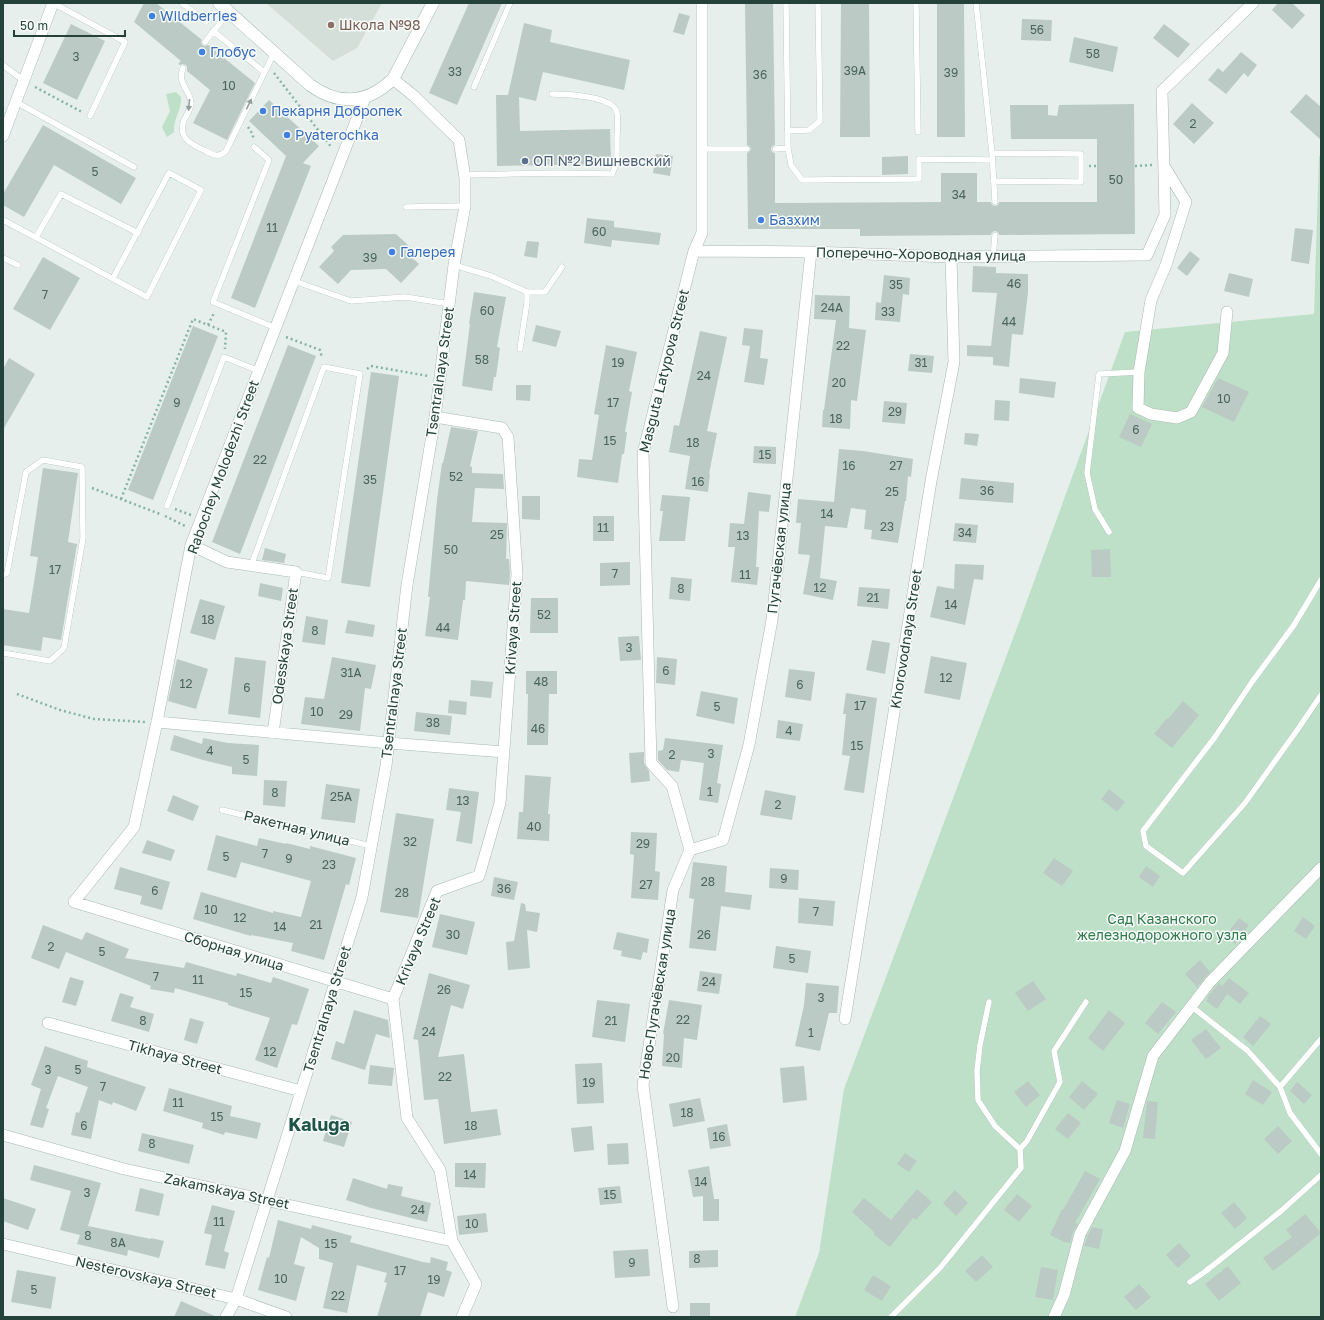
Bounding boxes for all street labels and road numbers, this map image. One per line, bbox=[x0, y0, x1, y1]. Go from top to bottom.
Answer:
street label: Поперечно-Хороводная улица bbox=[816, 243, 1026, 264]
street label: Masguta Latypova Street bbox=[635, 287, 692, 454]
street label: Tsentralnaya Street bbox=[422, 306, 457, 438]
street label: Rabochey Molodezhi Street bbox=[183, 377, 262, 556]
street label: Пугачёвская улица bbox=[763, 481, 794, 615]
street label: Khorovodnaya Street bbox=[886, 568, 925, 710]
street label: Krivaya Street bbox=[501, 580, 524, 676]
street label: Odesskaya Street bbox=[268, 587, 301, 705]
street label: Tsentralnaya Street bbox=[377, 627, 410, 759]
street label: Ракетная улица bbox=[242, 806, 352, 849]
street label: Krivaya Street bbox=[391, 894, 444, 987]
street label: Ново-Пугачёвская улица bbox=[635, 907, 678, 1081]
street label: Сборная улица bbox=[182, 927, 286, 974]
street label: Tsentralnaya Street bbox=[299, 943, 354, 1074]
street label: Tikhaya Street bbox=[126, 1036, 224, 1077]
street label: Zakamskaya Street bbox=[163, 1169, 291, 1212]
street label: Nesterovskaya Street bbox=[74, 1252, 218, 1301]

